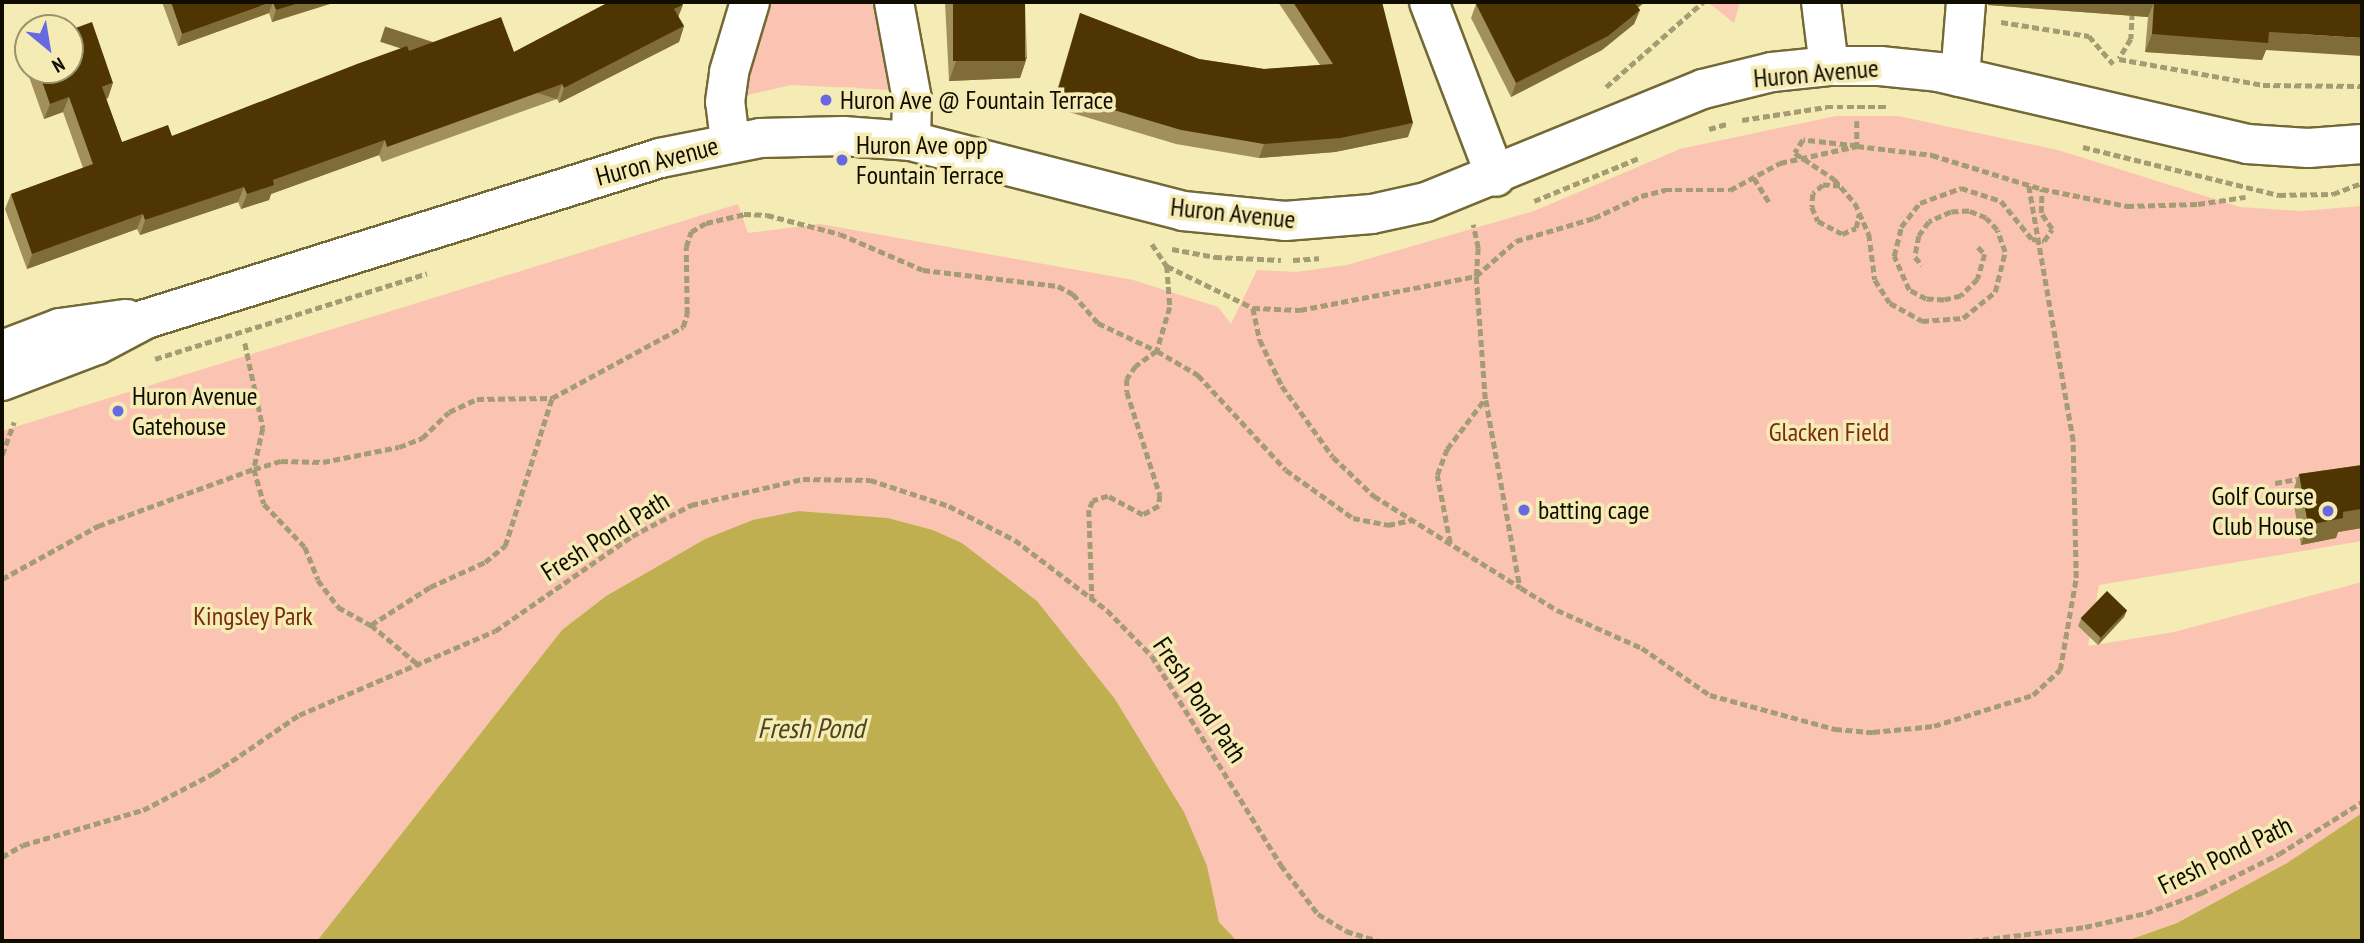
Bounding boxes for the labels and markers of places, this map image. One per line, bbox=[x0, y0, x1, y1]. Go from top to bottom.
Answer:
place label: Huron Ave @ Fountain Terrace bbox=[840, 84, 1115, 116]
marker: Huron Ave @ Fountain Terrace bbox=[818, 92, 834, 108]
place label: Huron Ave opp Fountain Terrace bbox=[856, 129, 1005, 190]
marker: Huron Ave opp Fountain Terrace bbox=[834, 152, 850, 168]
place label: Huron Avenue Gatehouse bbox=[132, 380, 258, 442]
marker: Huron Avenue Gatehouse bbox=[110, 403, 126, 419]
place label: Golf Course Club House bbox=[2211, 480, 2314, 542]
place label: batting cage bbox=[1538, 494, 1649, 526]
marker: batting cage bbox=[1516, 502, 1532, 518]
marker: Golf Course Club House bbox=[2320, 503, 2336, 519]

